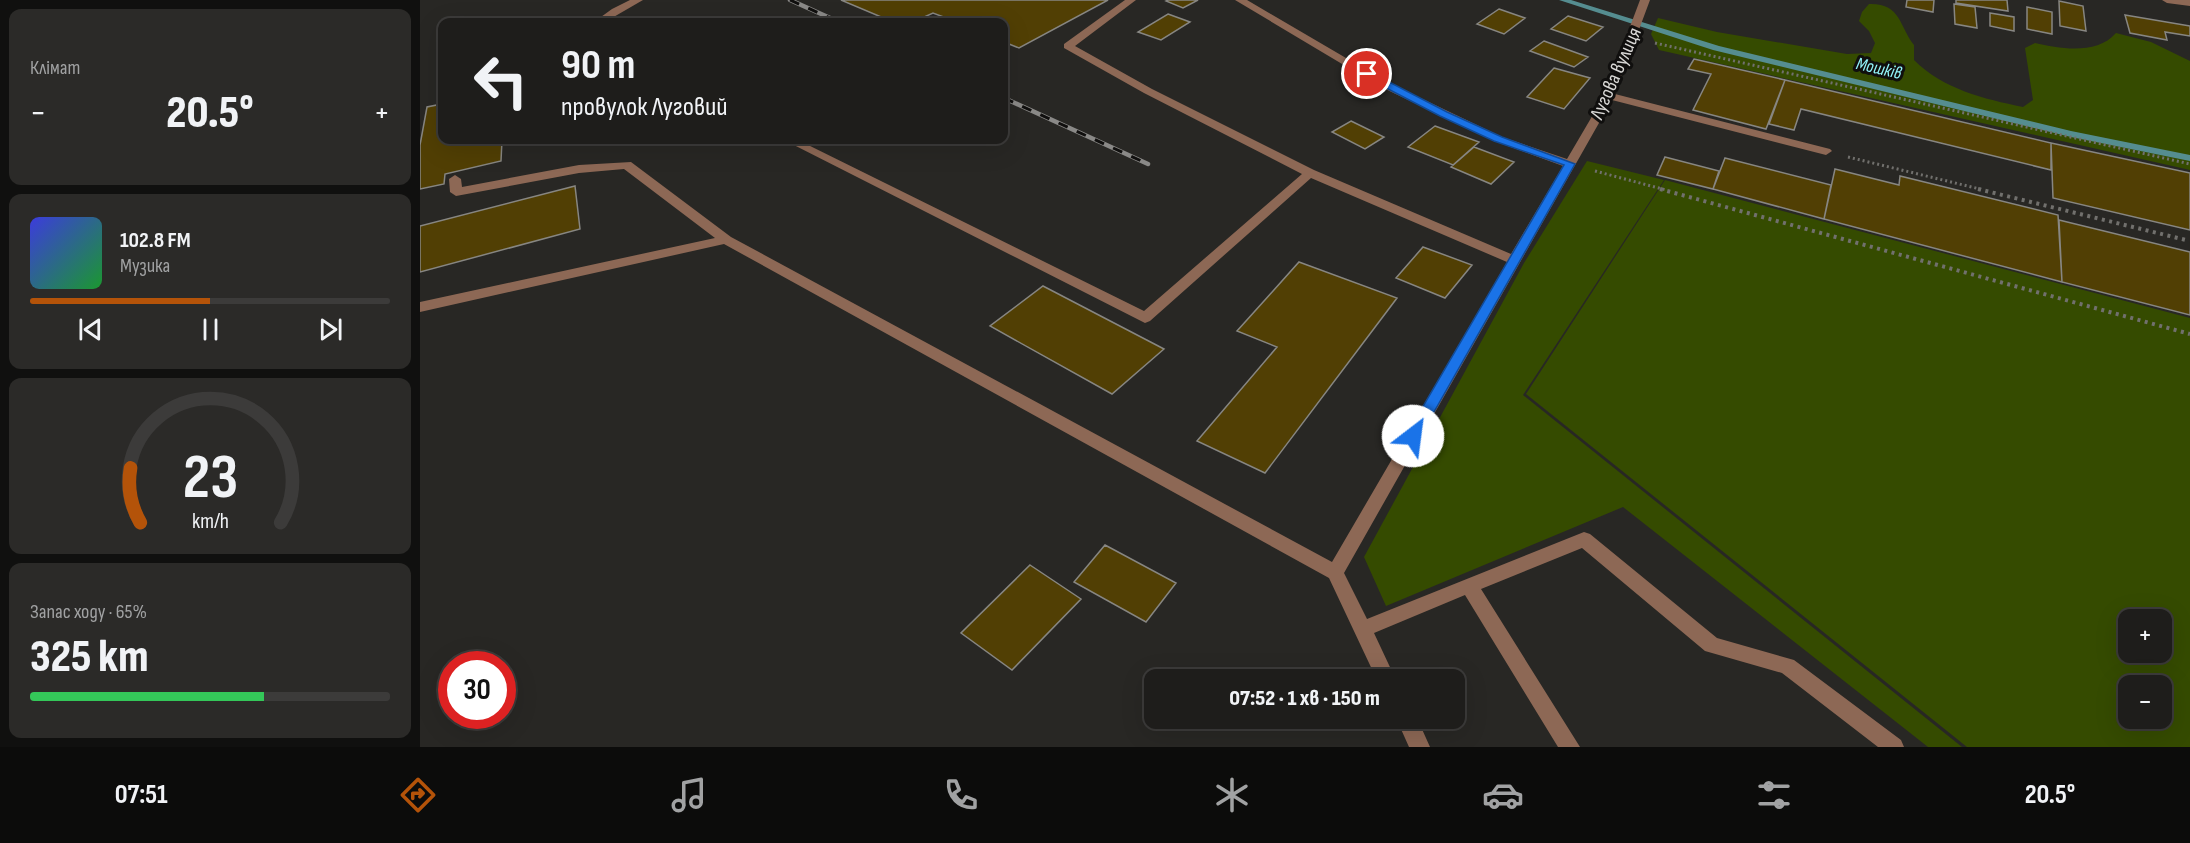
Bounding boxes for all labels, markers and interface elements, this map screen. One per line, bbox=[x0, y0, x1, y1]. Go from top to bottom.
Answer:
street label: Лугова вулиця bbox=[1585, 24, 1647, 124]
text: 90 m bbox=[561, 40, 635, 91]
icon: left bbox=[462, 42, 540, 120]
pin bbox=[1341, 48, 1392, 99]
water label: Мошків bbox=[1854, 53, 1904, 84]
text: Клімат bbox=[30, 56, 80, 80]
icon: arrive bbox=[1350, 57, 1383, 90]
text: 20.5° bbox=[166, 86, 254, 141]
text: провулок Луговий bbox=[561, 91, 728, 123]
text: − bbox=[30, 93, 46, 133]
text: + bbox=[374, 93, 390, 133]
text: 102.8 FM bbox=[120, 227, 191, 254]
text: Музика bbox=[120, 254, 170, 278]
icon: previous bbox=[74, 313, 107, 346]
icon: pause bbox=[194, 313, 227, 346]
icon: next bbox=[314, 313, 347, 346]
position arrow bbox=[1381, 404, 1445, 468]
text: 23 bbox=[182, 441, 238, 516]
text: km/h bbox=[191, 509, 229, 534]
text: Запас ходу · 65% bbox=[30, 600, 147, 624]
map controls bbox=[2118, 609, 2172, 729]
button: + bbox=[2118, 609, 2172, 663]
text: 325 km bbox=[30, 630, 149, 685]
speed limit sign: 30 bbox=[438, 651, 516, 729]
button: − bbox=[2118, 675, 2172, 729]
text: 07:52 · 1 хв · 150 m bbox=[1229, 685, 1380, 712]
icon: directions bbox=[397, 774, 439, 816]
icon: music bbox=[668, 774, 710, 816]
icon: phone bbox=[940, 774, 982, 816]
icon: climate bbox=[1211, 774, 1253, 816]
icon: car bbox=[1482, 774, 1524, 816]
icon: filters bbox=[1753, 774, 1795, 816]
text: 07:51 bbox=[115, 779, 168, 811]
text: 20.5° bbox=[2025, 779, 2075, 811]

